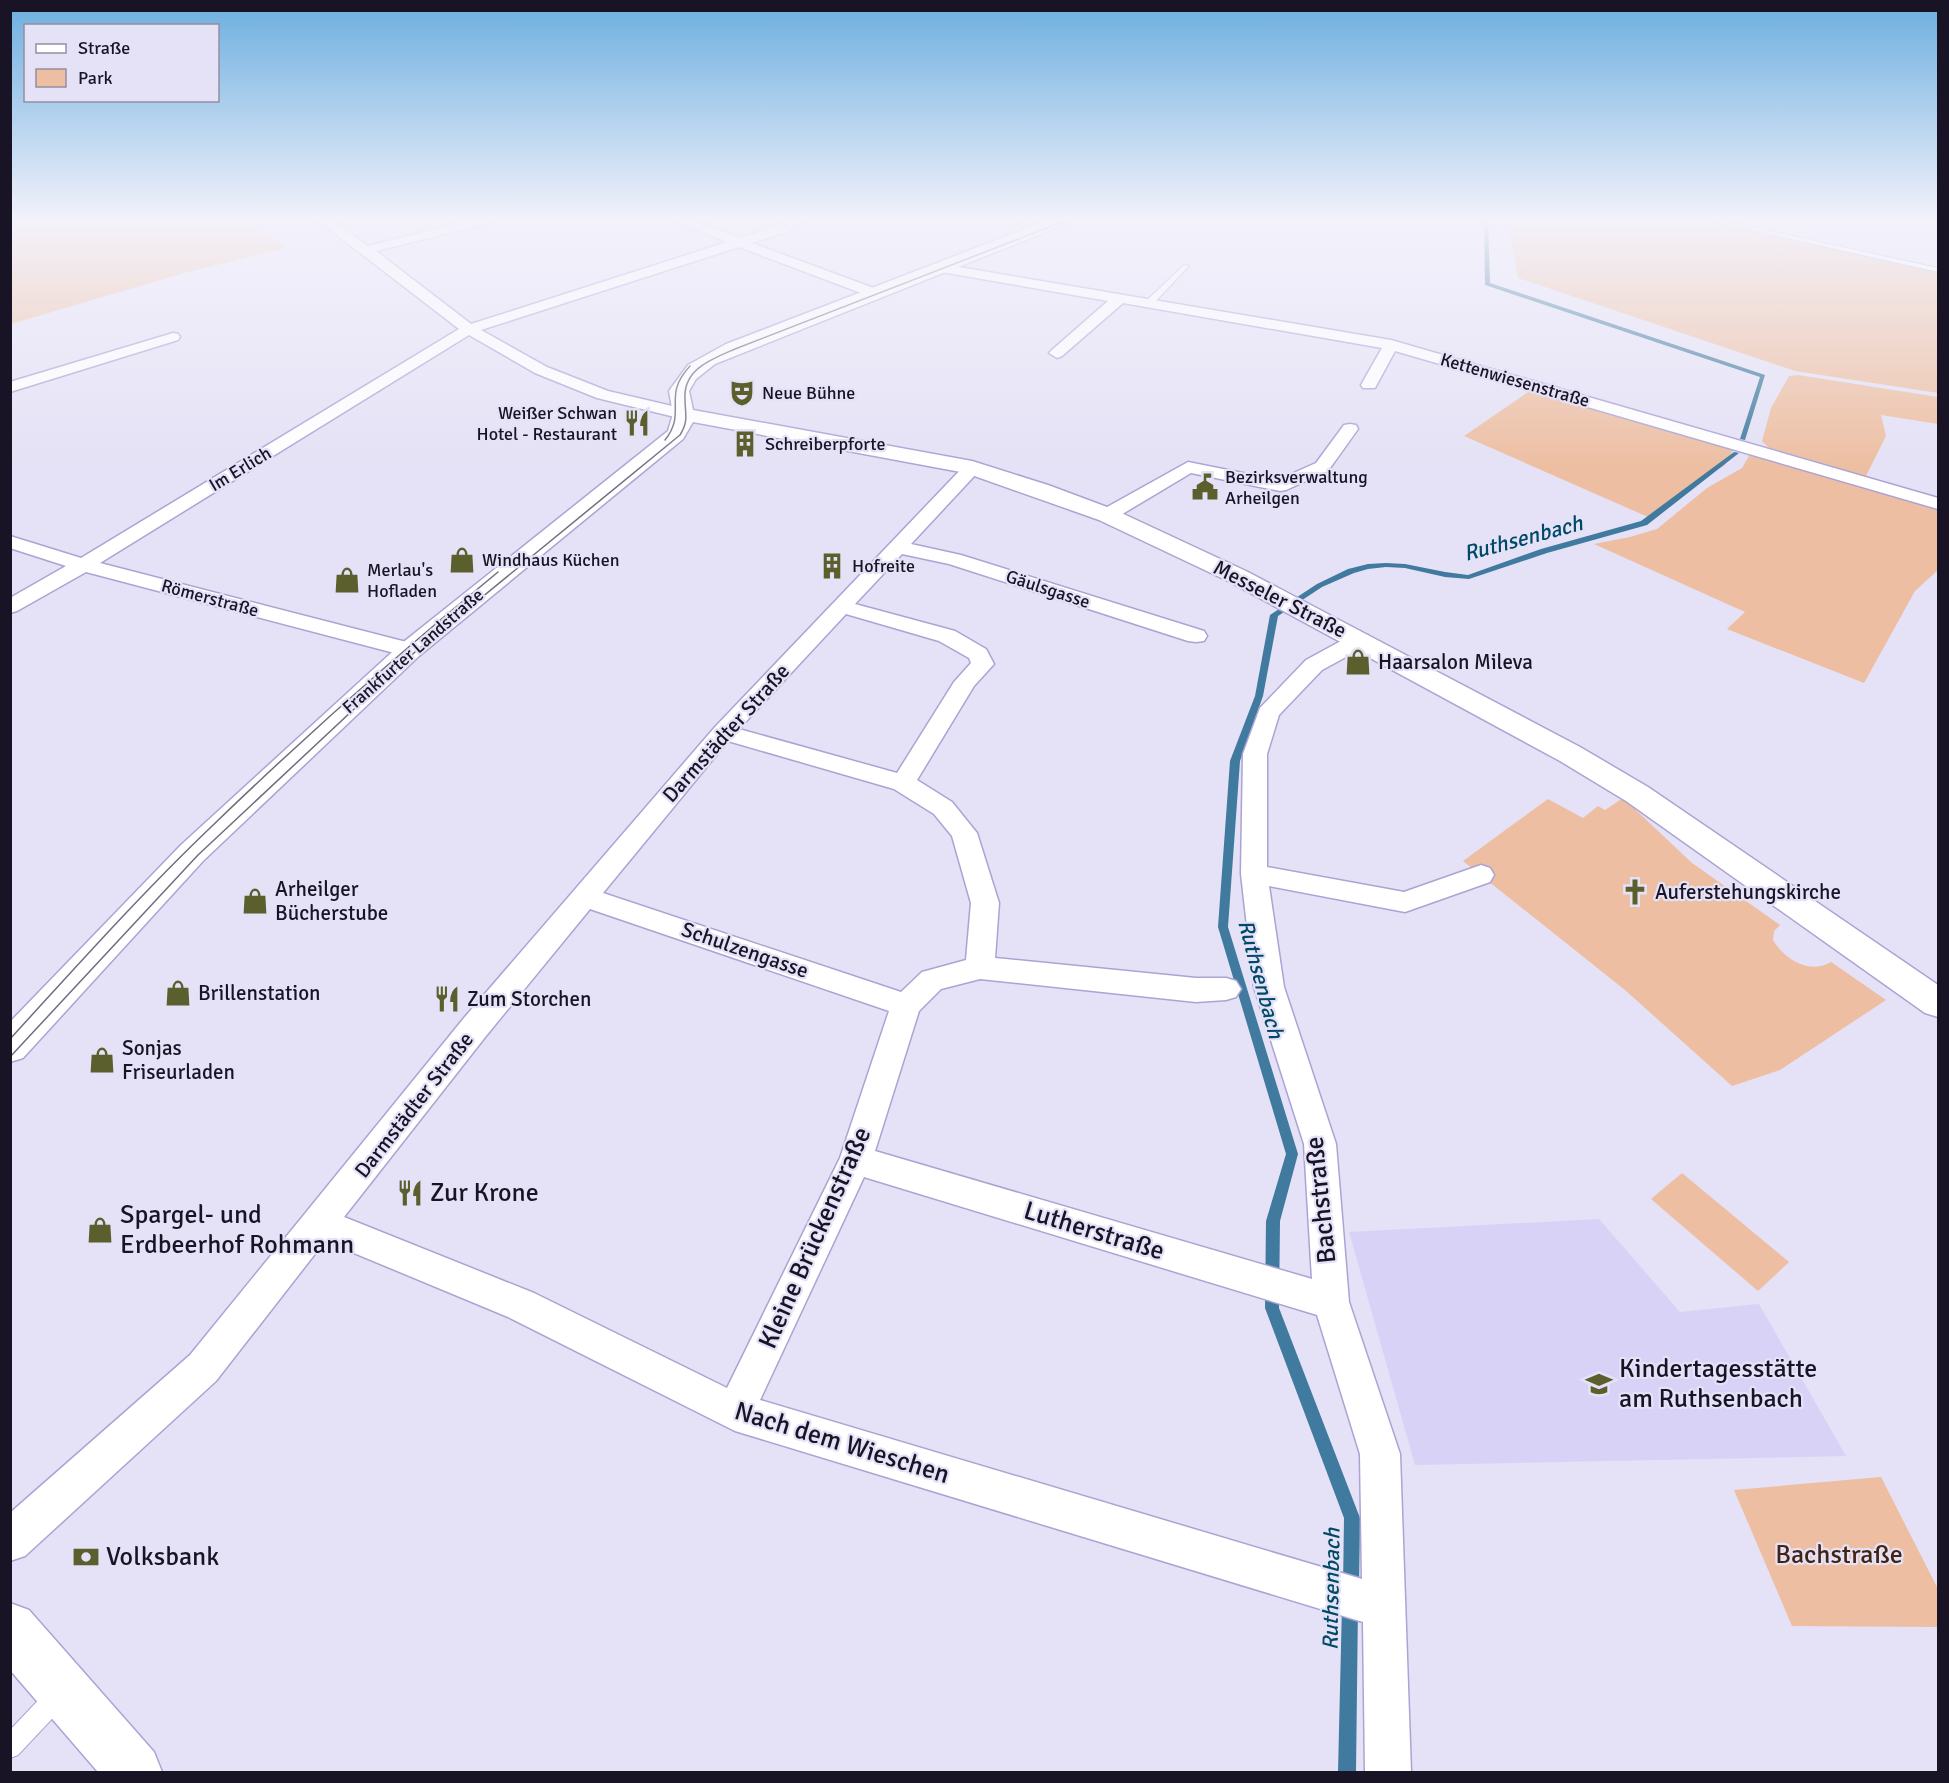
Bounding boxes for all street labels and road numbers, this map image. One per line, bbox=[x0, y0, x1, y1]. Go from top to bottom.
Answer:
street label: Kettenwiesenstraße bbox=[1438, 348, 1592, 412]
street label: Im Erlich bbox=[205, 442, 275, 496]
street label: Messeler Straße bbox=[1209, 554, 1351, 644]
street label: Gäulsgasse bbox=[1003, 565, 1093, 613]
street label: Römerstraße bbox=[159, 574, 261, 622]
street label: Frankfurter Landstraße bbox=[338, 584, 488, 718]
street label: Darmstädter Straße bbox=[657, 658, 795, 808]
street label: Schulzengasse bbox=[678, 916, 812, 984]
street label: Darmstädter Straße bbox=[349, 1027, 479, 1183]
street label: Kleine Brückenstraße bbox=[752, 1122, 878, 1354]
street label: Bachstraße bbox=[1298, 1135, 1344, 1265]
street label: Lutherstraße bbox=[1020, 1194, 1168, 1268]
street label: Nach dem Wieschen bbox=[731, 1395, 953, 1491]

